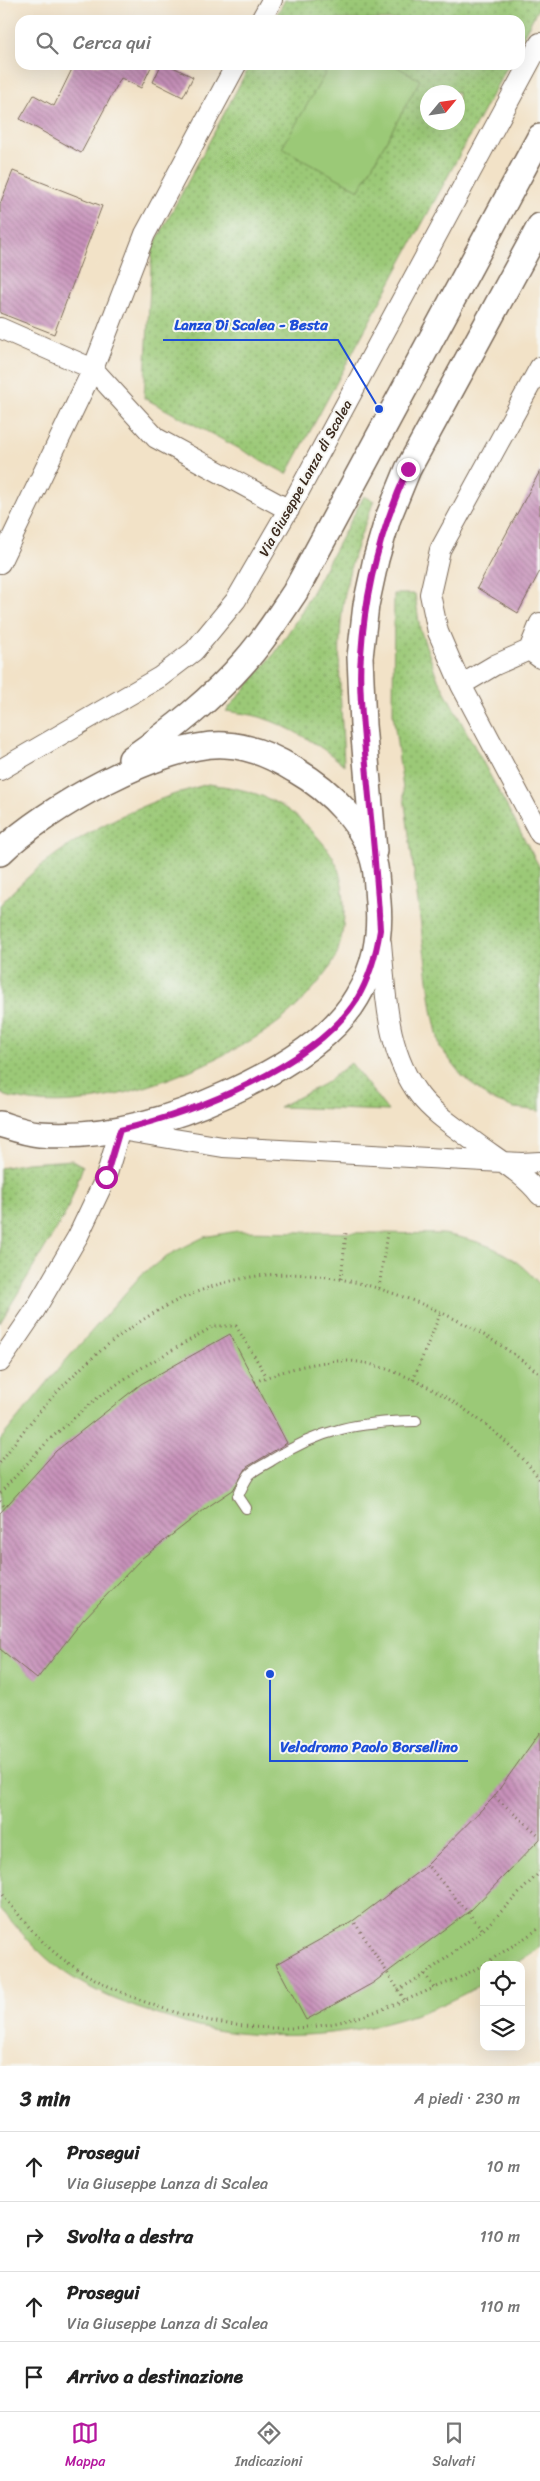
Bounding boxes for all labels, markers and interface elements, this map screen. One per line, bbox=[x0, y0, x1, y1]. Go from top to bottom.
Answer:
search box bbox=[15, 15, 525, 70]
text: Cerca qui bbox=[73, 26, 151, 59]
icon: search bbox=[33, 29, 61, 57]
north arrow bbox=[420, 85, 465, 130]
callout: Lanza Di Scalea - Besta bbox=[163, 310, 338, 340]
text: Lanza Di Scalea - Besta bbox=[174, 312, 328, 338]
street label: Via Giuseppe Lanza di Scalea bbox=[252, 395, 359, 561]
route end bbox=[397, 458, 420, 481]
route start bbox=[95, 1166, 118, 1189]
callout: Velodromo Paolo Borsellino bbox=[270, 1731, 468, 1761]
text: Velodromo Paolo Borsellino bbox=[280, 1734, 458, 1760]
map controls bbox=[480, 1961, 525, 2051]
button: locate bbox=[480, 1961, 525, 2006]
button: layers bbox=[480, 2006, 525, 2051]
text: 3 min bbox=[20, 2080, 70, 2118]
text: A piedi · 230 m bbox=[414, 2084, 520, 2113]
text: Prosegui bbox=[67, 2136, 140, 2169]
text: 10 m bbox=[487, 2152, 520, 2181]
icon: ahead bbox=[20, 2153, 48, 2181]
text: Via Giuseppe Lanza di Scalea bbox=[67, 2169, 268, 2198]
text: Svolta a destra bbox=[67, 2220, 193, 2253]
text: 110 m bbox=[480, 2222, 520, 2251]
icon: right bbox=[20, 2223, 48, 2251]
text: Prosegui bbox=[67, 2276, 140, 2309]
text: 110 m bbox=[480, 2292, 520, 2321]
icon: ahead bbox=[20, 2293, 48, 2321]
text: Via Giuseppe Lanza di Scalea bbox=[67, 2309, 268, 2338]
text: Arrivo a destinazione bbox=[67, 2360, 243, 2393]
icon: arrive bbox=[20, 2363, 48, 2391]
tab: Mappa bbox=[65, 2419, 105, 2474]
tab: Indicazioni bbox=[235, 2419, 302, 2474]
tab: Salvati bbox=[432, 2419, 475, 2474]

